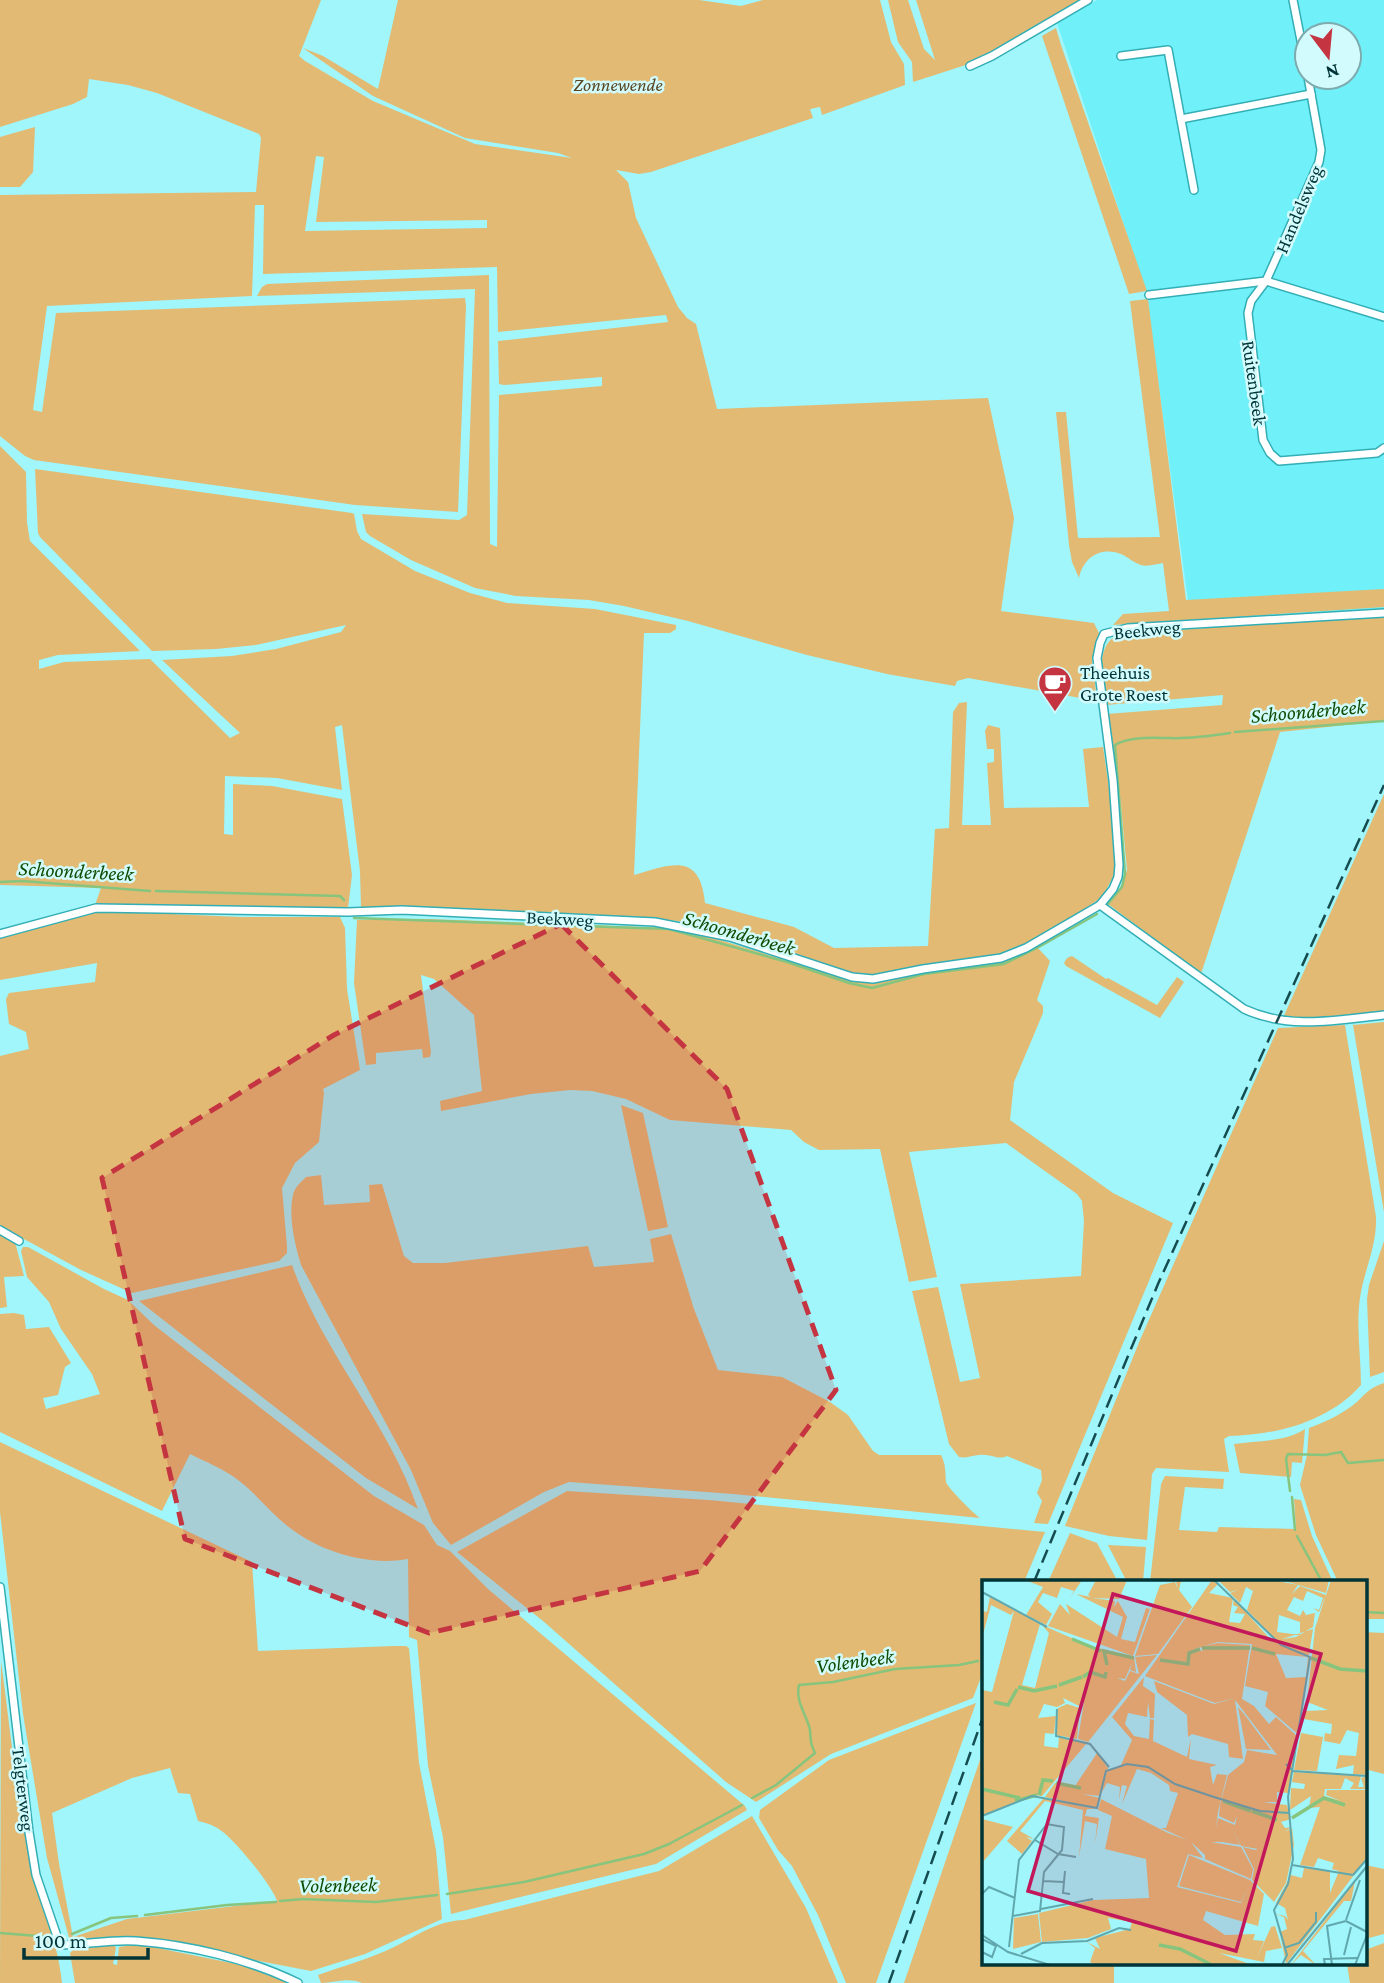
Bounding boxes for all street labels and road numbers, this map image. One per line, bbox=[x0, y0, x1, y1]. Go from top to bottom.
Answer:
street label: Handelsweg bbox=[1271, 162, 1326, 256]
street label: Ruitenbeek bbox=[1238, 339, 1271, 428]
street label: Beekweg bbox=[1113, 616, 1182, 643]
street label: Beekweg bbox=[526, 906, 594, 931]
street label: Telgterweg bbox=[8, 1746, 39, 1832]

